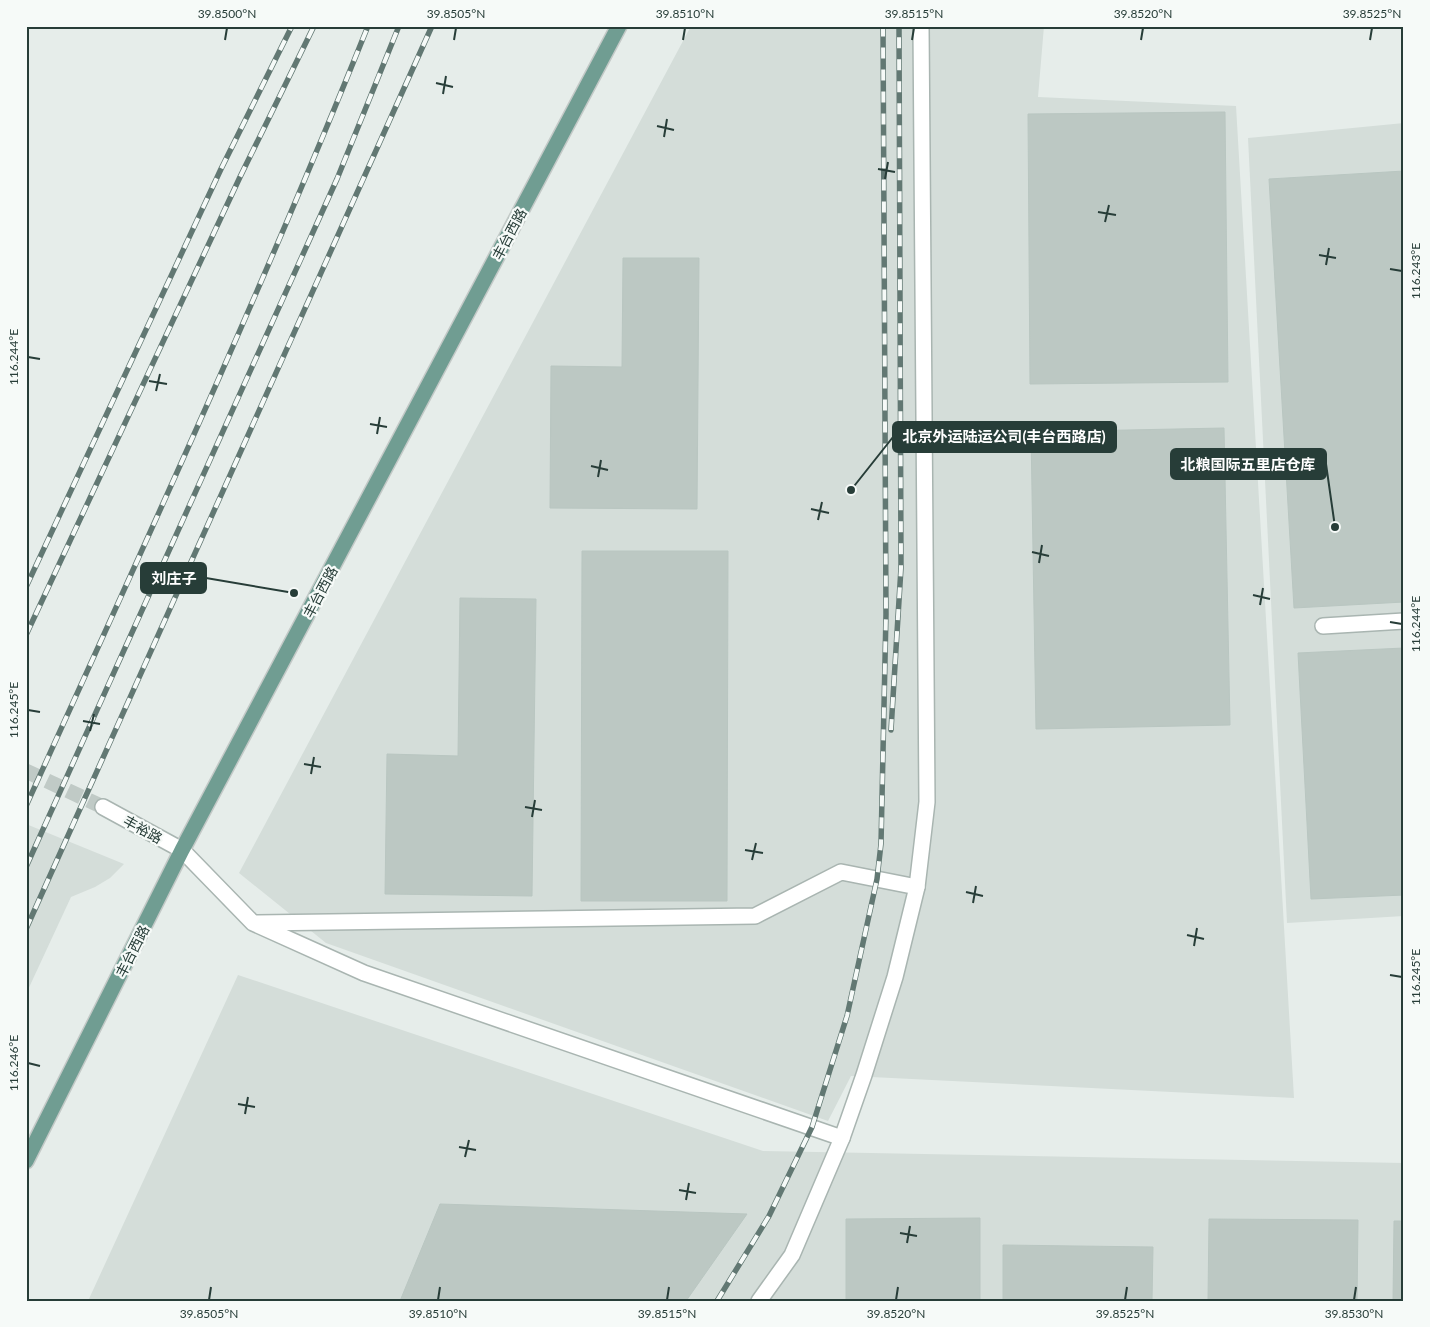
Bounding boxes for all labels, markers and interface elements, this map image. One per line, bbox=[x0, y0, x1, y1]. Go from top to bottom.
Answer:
text: 39.8500°N bbox=[198, 6, 256, 21]
text: 39.8505°N bbox=[427, 6, 485, 21]
text: 39.8510°N bbox=[656, 6, 714, 21]
text: 39.8515°N bbox=[885, 6, 943, 21]
text: 39.8520°N bbox=[1114, 6, 1172, 21]
text: 39.8525°N bbox=[1343, 6, 1401, 21]
street label: 丰台西路 bbox=[488, 205, 530, 263]
text: 116.243°E bbox=[1408, 243, 1423, 299]
text: 116.244°E bbox=[6, 329, 21, 385]
callout: 北京外运陆运公司(丰台西路店) bbox=[893, 422, 1116, 452]
text: 北京外运陆运公司(丰台西路店) bbox=[902, 427, 1106, 445]
callout: 北粮国际五里店仓库 bbox=[1171, 449, 1326, 479]
text: 北粮国际五里店仓库 bbox=[1180, 455, 1316, 473]
callout: 刘庄子 bbox=[141, 563, 206, 593]
street label: 丰台西路 bbox=[299, 563, 341, 621]
text: 刘庄子 bbox=[151, 569, 197, 587]
text: 116.244°E bbox=[1408, 596, 1423, 652]
text: 116.245°E bbox=[6, 682, 21, 738]
street label: 丰裕路 bbox=[121, 811, 165, 847]
street label: 丰台西路 bbox=[112, 922, 152, 980]
text: 116.245°E bbox=[1408, 949, 1423, 1005]
text: 116.246°E bbox=[6, 1035, 21, 1091]
text: 39.8505°N bbox=[180, 1306, 238, 1321]
text: 39.8510°N bbox=[409, 1306, 467, 1321]
text: 39.8515°N bbox=[638, 1306, 696, 1321]
text: 39.8520°N bbox=[867, 1306, 925, 1321]
text: 39.8525°N bbox=[1096, 1306, 1154, 1321]
text: 39.8530°N bbox=[1325, 1306, 1383, 1321]

